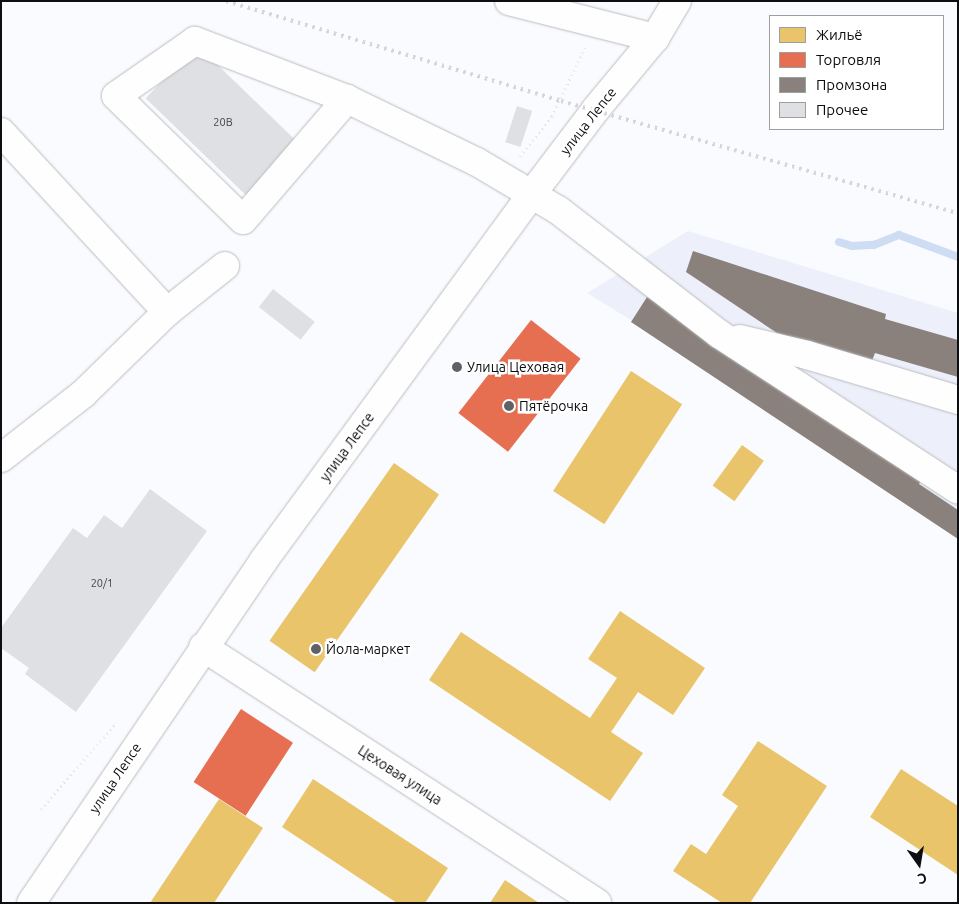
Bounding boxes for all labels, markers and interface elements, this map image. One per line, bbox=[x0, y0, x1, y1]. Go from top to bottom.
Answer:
legend bbox=[769, 15, 944, 130]
text: Жильё bbox=[816, 26, 863, 43]
text: Торговля bbox=[816, 51, 881, 68]
text: Промзона bbox=[816, 76, 887, 93]
street label: улица Лепсе bbox=[556, 84, 620, 158]
text: Прочее bbox=[816, 101, 868, 118]
house number: 20В bbox=[213, 115, 233, 129]
place label: Улица Цеховая bbox=[467, 359, 564, 375]
marker: Улица Цеховая bbox=[451, 361, 463, 373]
place label: Пятёрочка bbox=[519, 398, 588, 414]
marker: Пятёрочка bbox=[503, 400, 515, 412]
street label: улица Лепсе bbox=[316, 409, 378, 485]
house number: 20/1 bbox=[91, 576, 113, 590]
place label: Йола-маркет bbox=[326, 641, 410, 657]
marker: Йола-маркет bbox=[310, 643, 322, 655]
street label: улица Лепсе bbox=[85, 740, 145, 816]
street label: Цеховая улица bbox=[355, 742, 445, 808]
north arrow bbox=[894, 839, 944, 889]
text: С bbox=[916, 870, 929, 887]

